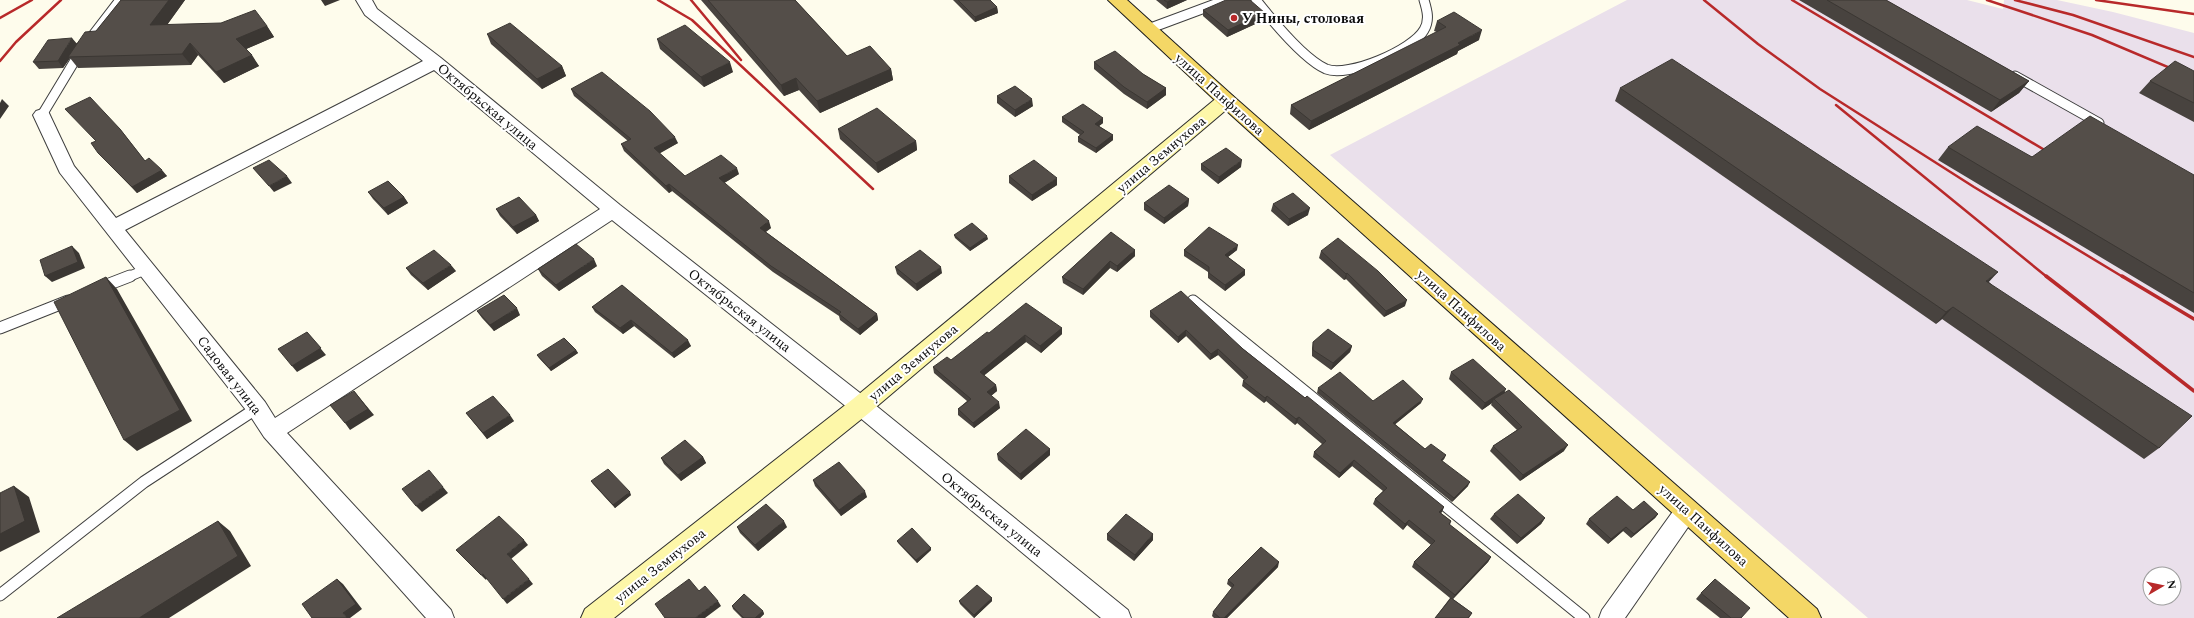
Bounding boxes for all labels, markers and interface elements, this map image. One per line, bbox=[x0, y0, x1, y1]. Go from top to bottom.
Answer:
place label: У Нины, столовая bbox=[1242, 8, 1364, 29]
marker: У Нины, столовая bbox=[1229, 13, 1239, 23]
street label: улица Панфилова bbox=[1169, 48, 1269, 141]
street label: Октябрьская улица bbox=[433, 58, 543, 155]
street label: улица Земнухова bbox=[1111, 111, 1211, 199]
street label: Октябрьская улица bbox=[684, 263, 796, 357]
street label: улица Панфилова bbox=[1411, 264, 1511, 357]
street label: улица Земнухова bbox=[863, 319, 963, 407]
street label: Садовая улица bbox=[192, 331, 267, 419]
street label: Октябрьская улица bbox=[936, 467, 1047, 562]
street label: улица Панфилова bbox=[1653, 479, 1753, 572]
street label: улица Земнухова bbox=[609, 523, 711, 608]
north arrow bbox=[2142, 566, 2182, 606]
text: N bbox=[2162, 579, 2180, 590]

